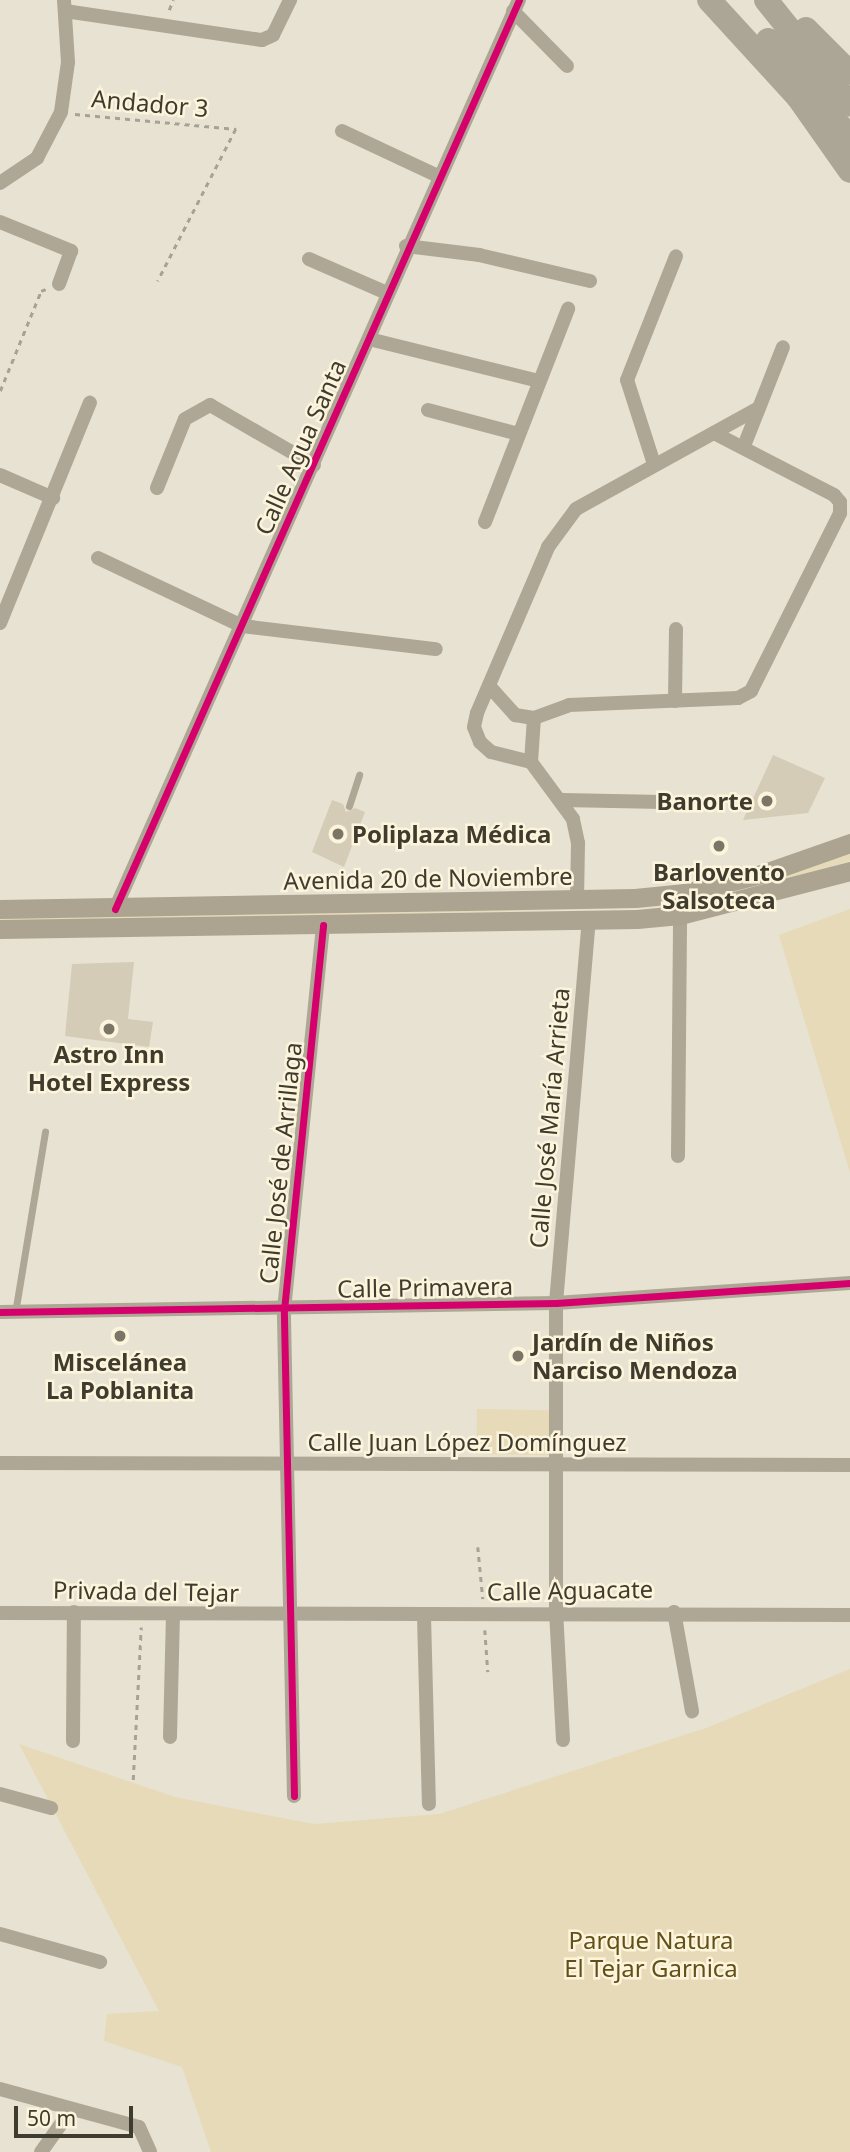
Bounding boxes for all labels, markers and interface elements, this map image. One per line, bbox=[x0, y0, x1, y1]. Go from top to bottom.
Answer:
street label: Andador 3 bbox=[90, 84, 210, 122]
street label: Calle Agua Santa bbox=[248, 355, 352, 539]
place label: Banorte bbox=[657, 787, 753, 815]
marker: Banorte bbox=[759, 793, 775, 809]
place label: Poliplaza Médica bbox=[352, 820, 551, 848]
marker: Poliplaza Médica bbox=[330, 826, 346, 842]
marker: Barlovento Salsoteca bbox=[711, 838, 727, 854]
place label: Barlovento Salsoteca bbox=[653, 858, 785, 914]
street label: Avenida 20 de Noviembre bbox=[283, 861, 573, 895]
street label: Calle José María Arrieta bbox=[523, 987, 575, 1249]
marker: Astro Inn Hotel Express bbox=[101, 1021, 117, 1037]
place label: Astro Inn Hotel Express bbox=[28, 1040, 190, 1096]
street label: Calle José de Arrillaga bbox=[253, 1041, 307, 1285]
street label: Calle Primavera bbox=[337, 1271, 513, 1303]
marker: Miscelánea La Poblanita bbox=[112, 1328, 128, 1344]
place label: Jardín de Niños Narciso Mendoza bbox=[532, 1328, 738, 1384]
place label: Miscelánea La Poblanita bbox=[46, 1348, 194, 1404]
marker: Jardín de Niños Narciso Mendoza bbox=[510, 1348, 526, 1364]
street label: Calle Juan López Domínguez bbox=[307, 1428, 627, 1456]
street label: Calle Aguacate bbox=[487, 1574, 653, 1606]
street label: Privada del Tejar bbox=[53, 1575, 239, 1607]
park label: Parque Natura El Tejar Garnica bbox=[564, 1926, 738, 1982]
scale bar bbox=[18, 2092, 136, 2136]
text: 50 m bbox=[27, 2104, 76, 2132]

